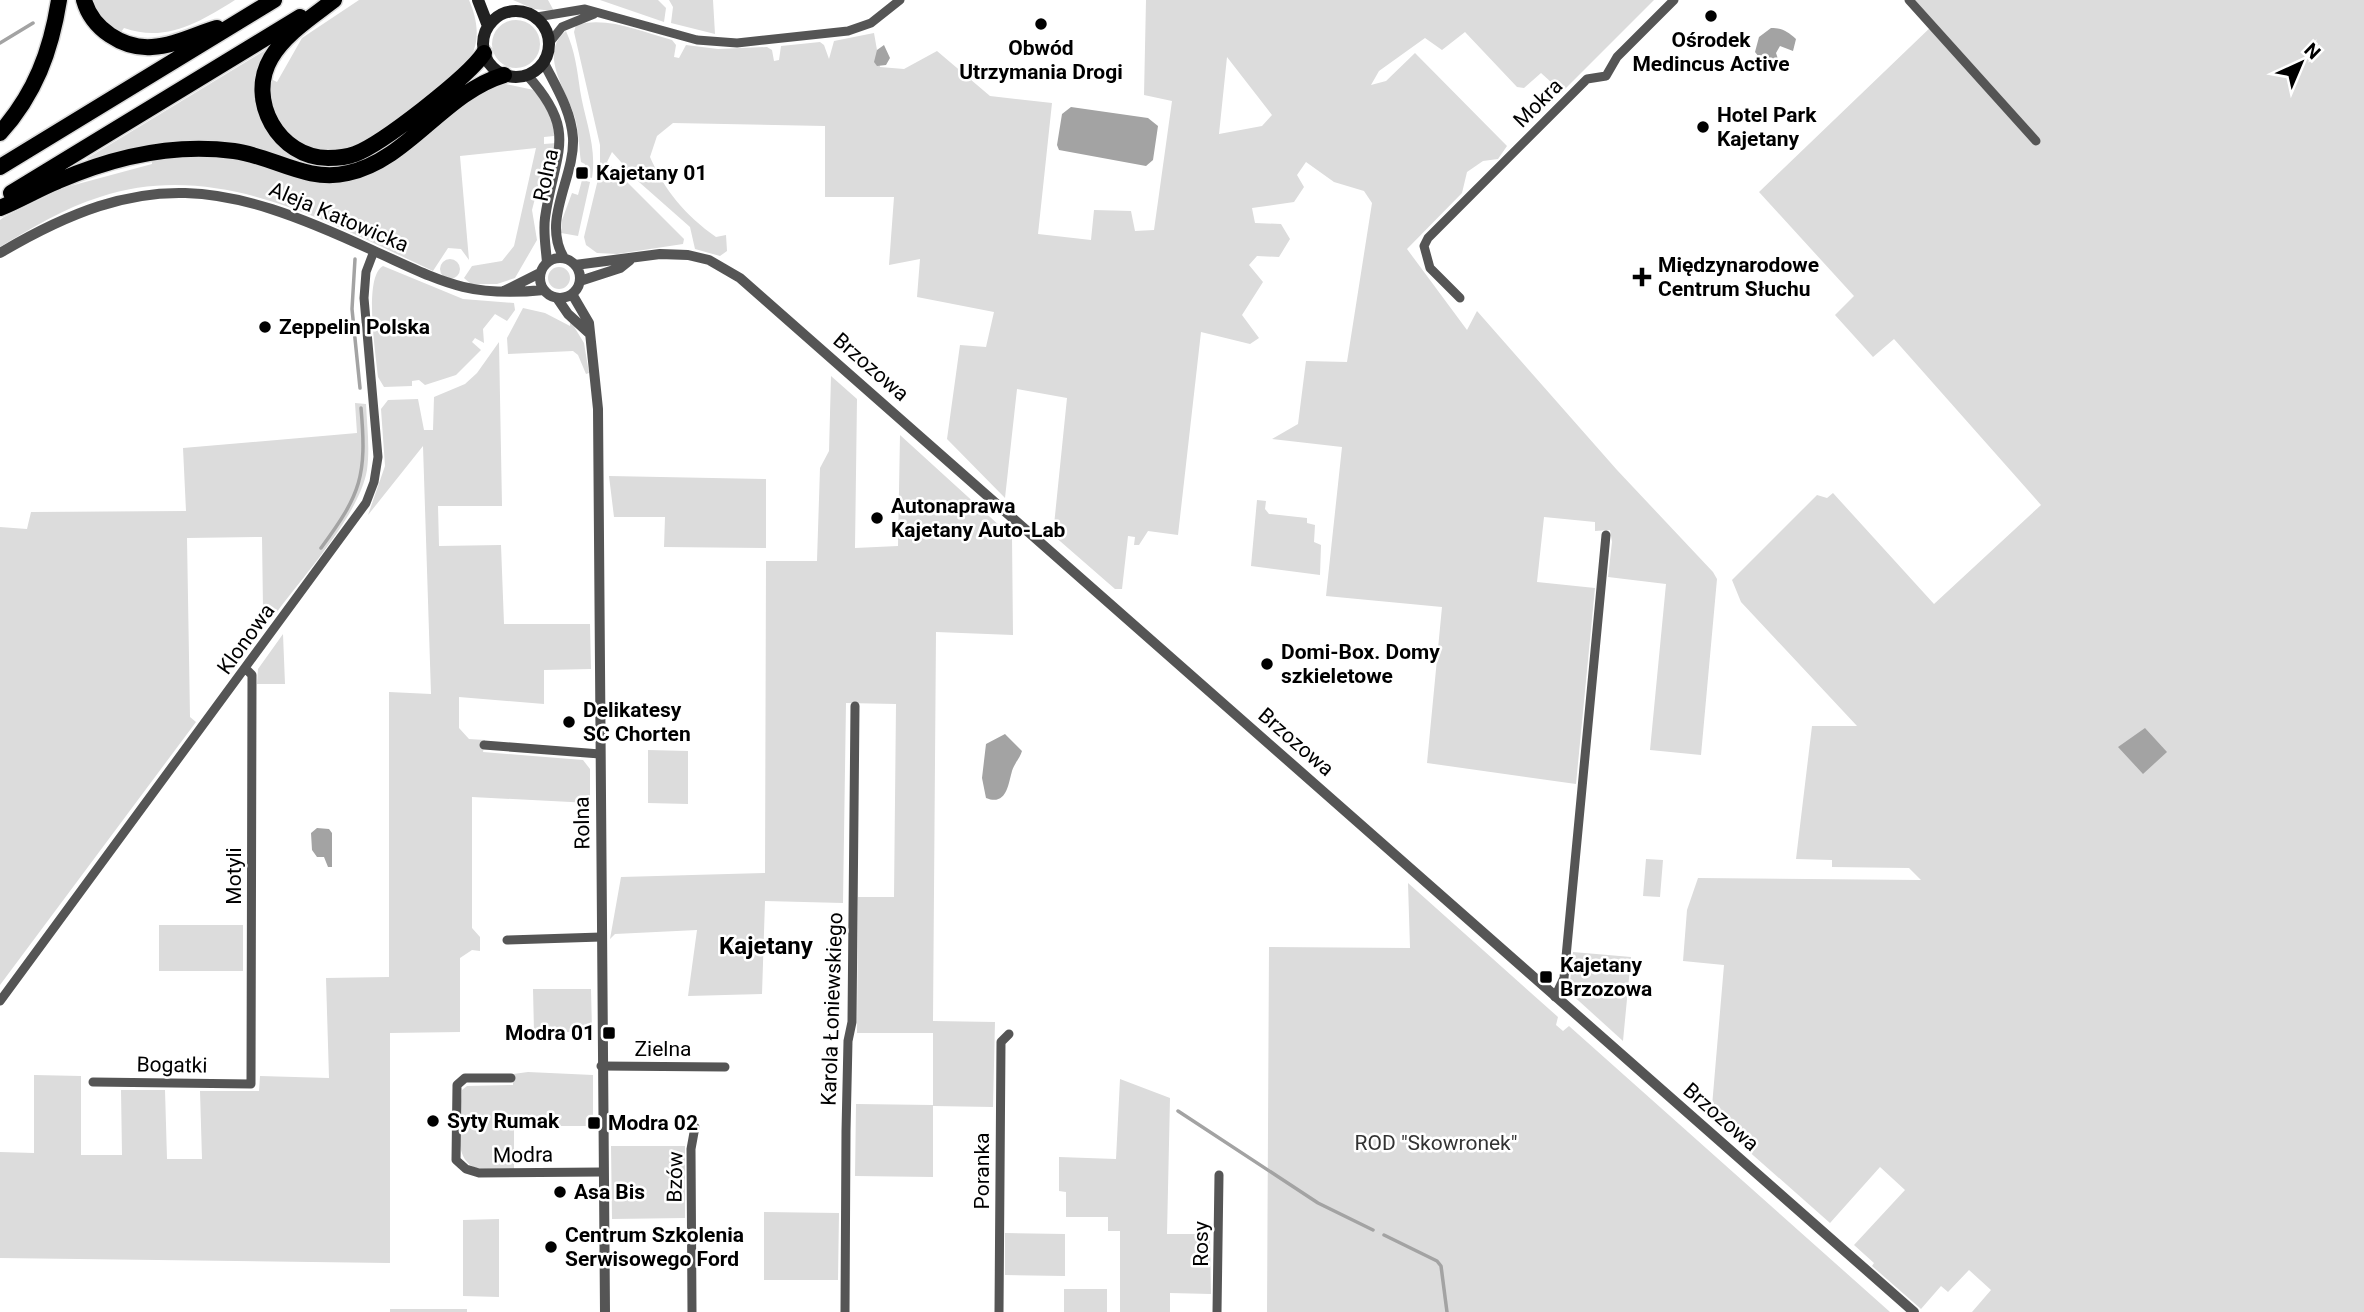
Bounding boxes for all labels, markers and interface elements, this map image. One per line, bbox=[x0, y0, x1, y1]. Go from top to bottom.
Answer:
marker: Ośrodek Medincus Active bbox=[1703, 8, 1719, 24]
marker: Obwód Utrzymania Drogi bbox=[1033, 16, 1049, 32]
place label: Ośrodek Medincus Active bbox=[1632, 28, 1790, 76]
north arrow bbox=[2266, 28, 2336, 98]
place label: Obwód Utrzymania Drogi bbox=[959, 36, 1123, 84]
text: N bbox=[2300, 38, 2325, 64]
street label: Mokra bbox=[1509, 74, 1567, 132]
place label: Hotel Park Kajetany bbox=[1717, 103, 1817, 151]
marker: Hotel Park Kajetany bbox=[1695, 119, 1711, 135]
street label: Rolna bbox=[529, 147, 563, 203]
place label: Kajetany 01 bbox=[596, 161, 707, 185]
marker: Kajetany 01 bbox=[574, 165, 590, 181]
street label: Aleja Katowicka bbox=[266, 177, 412, 257]
place label: Międzynarodowe Centrum Słuchu bbox=[1658, 253, 1819, 301]
marker: Międzynarodowe Centrum Słuchu bbox=[1632, 267, 1652, 287]
place label: Zeppelin Polska bbox=[279, 315, 430, 339]
marker: Zeppelin Polska bbox=[257, 319, 273, 335]
street label: Brzozowa bbox=[829, 328, 913, 406]
place label: Autonaprawa Kajetany Auto-Lab bbox=[891, 494, 1066, 542]
marker: Autonaprawa Kajetany Auto-Lab bbox=[869, 510, 885, 526]
street label: Klonowa bbox=[212, 599, 280, 679]
place label: Domi-Box. Domy szkieletowe bbox=[1281, 640, 1440, 688]
marker: Domi-Box. Domy szkieletowe bbox=[1259, 656, 1275, 672]
place label: Delikatesy SC Chorten bbox=[583, 698, 691, 746]
street label: Brzozowa bbox=[1254, 703, 1338, 781]
marker: Delikatesy SC Chorten bbox=[561, 714, 577, 730]
street label: Rolna bbox=[570, 796, 594, 850]
street label: Motyli bbox=[222, 847, 246, 905]
street label: Karola Łoniewskiego bbox=[817, 912, 847, 1106]
district label: Kajetany bbox=[719, 932, 814, 960]
place label: Kajetany Brzozowa bbox=[1560, 953, 1652, 1001]
marker: Kajetany Brzozowa bbox=[1538, 969, 1554, 985]
place label: Modra 01 bbox=[505, 1021, 595, 1045]
marker: Modra 01 bbox=[601, 1025, 617, 1041]
street label: Zielna bbox=[635, 1037, 691, 1061]
street label: Bogatki bbox=[136, 1052, 208, 1078]
street label: Brzozowa bbox=[1679, 1078, 1763, 1156]
place label: Syty Rumak bbox=[447, 1109, 560, 1133]
place label: Modra 02 bbox=[608, 1111, 698, 1135]
marker: Syty Rumak bbox=[425, 1113, 441, 1129]
marker: Modra 02 bbox=[586, 1115, 602, 1131]
park label: ROD "Skowronek" bbox=[1355, 1131, 1517, 1155]
street label: Poranka bbox=[970, 1133, 994, 1209]
street label: Modra bbox=[493, 1142, 553, 1168]
street label: Bzów bbox=[663, 1151, 687, 1203]
place label: Asa Bis bbox=[574, 1180, 645, 1204]
marker: Asa Bis bbox=[552, 1184, 568, 1200]
street label: Rosy bbox=[1189, 1221, 1213, 1267]
place label: Centrum Szkolenia Serwisowego Ford bbox=[565, 1223, 744, 1271]
marker: Centrum Szkolenia Serwisowego Ford bbox=[543, 1239, 559, 1255]

